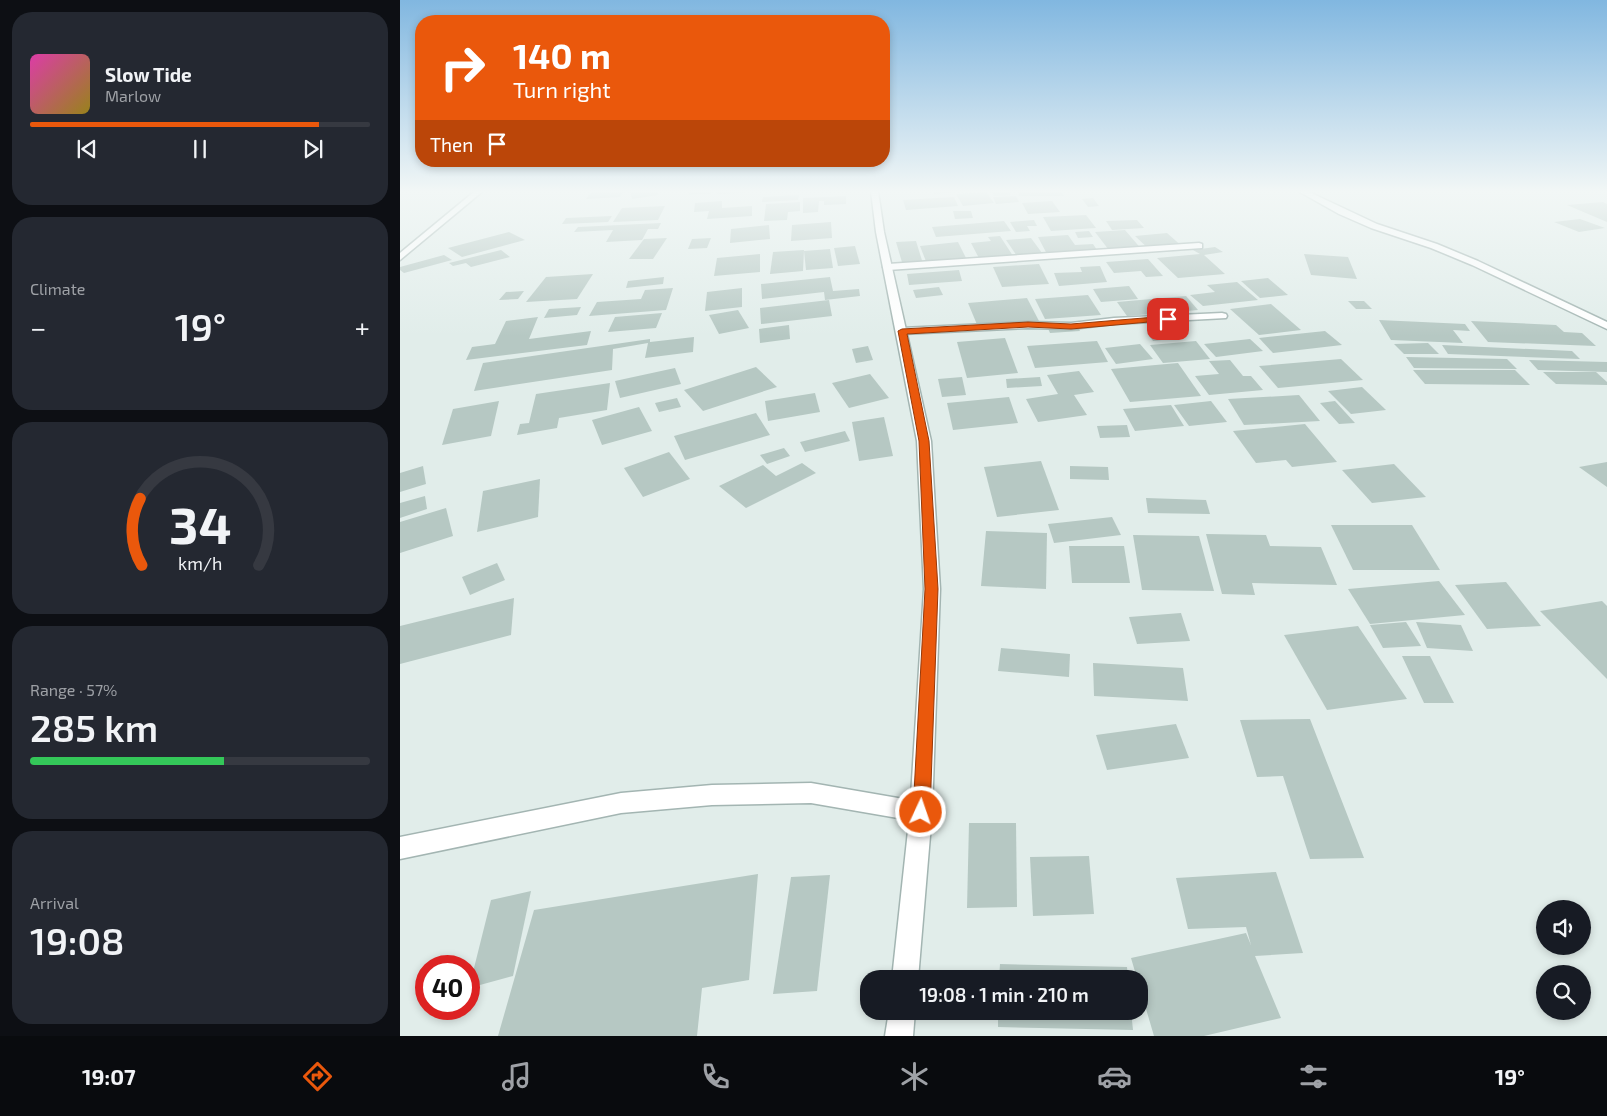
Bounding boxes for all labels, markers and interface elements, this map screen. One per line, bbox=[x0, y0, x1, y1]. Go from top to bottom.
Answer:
text: 140 m bbox=[513, 34, 611, 76]
icon: right bbox=[430, 35, 495, 100]
text: Slow Tide bbox=[105, 63, 192, 86]
text: Turn right bbox=[513, 76, 611, 102]
text: Marlow bbox=[105, 86, 161, 105]
icon: arrive bbox=[483, 130, 511, 158]
text: Then bbox=[430, 133, 473, 156]
icon: previous bbox=[73, 135, 101, 163]
icon: pause bbox=[186, 135, 214, 163]
icon: next bbox=[299, 135, 327, 163]
text: Climate bbox=[30, 279, 85, 298]
pin bbox=[1147, 298, 1189, 340]
text: 19° bbox=[175, 303, 226, 349]
icon: arrive bbox=[1154, 305, 1182, 333]
text: − bbox=[30, 310, 46, 344]
text: + bbox=[355, 310, 370, 344]
text: 34 bbox=[169, 492, 231, 554]
text: km/h bbox=[178, 552, 222, 574]
text: Range · 57% bbox=[30, 680, 117, 699]
text: 285 km bbox=[30, 704, 158, 750]
position arrow bbox=[894, 785, 946, 837]
text: Arrival bbox=[30, 893, 79, 912]
map controls bbox=[1536, 900, 1591, 1020]
button: sound bbox=[1536, 900, 1591, 955]
text: 19:08 bbox=[30, 917, 124, 963]
speed limit sign: 40 bbox=[415, 955, 480, 1020]
button: search bbox=[1536, 965, 1591, 1020]
text: 19:08 · 1 min · 210 m bbox=[919, 983, 1089, 1006]
icon: directions bbox=[300, 1059, 335, 1094]
icon: music bbox=[499, 1059, 534, 1094]
icon: phone bbox=[698, 1059, 733, 1094]
icon: climate bbox=[897, 1059, 932, 1094]
icon: car bbox=[1097, 1059, 1132, 1094]
icon: filters bbox=[1296, 1059, 1331, 1094]
text: 19:07 bbox=[82, 1063, 136, 1089]
text: 19° bbox=[1495, 1063, 1525, 1089]

